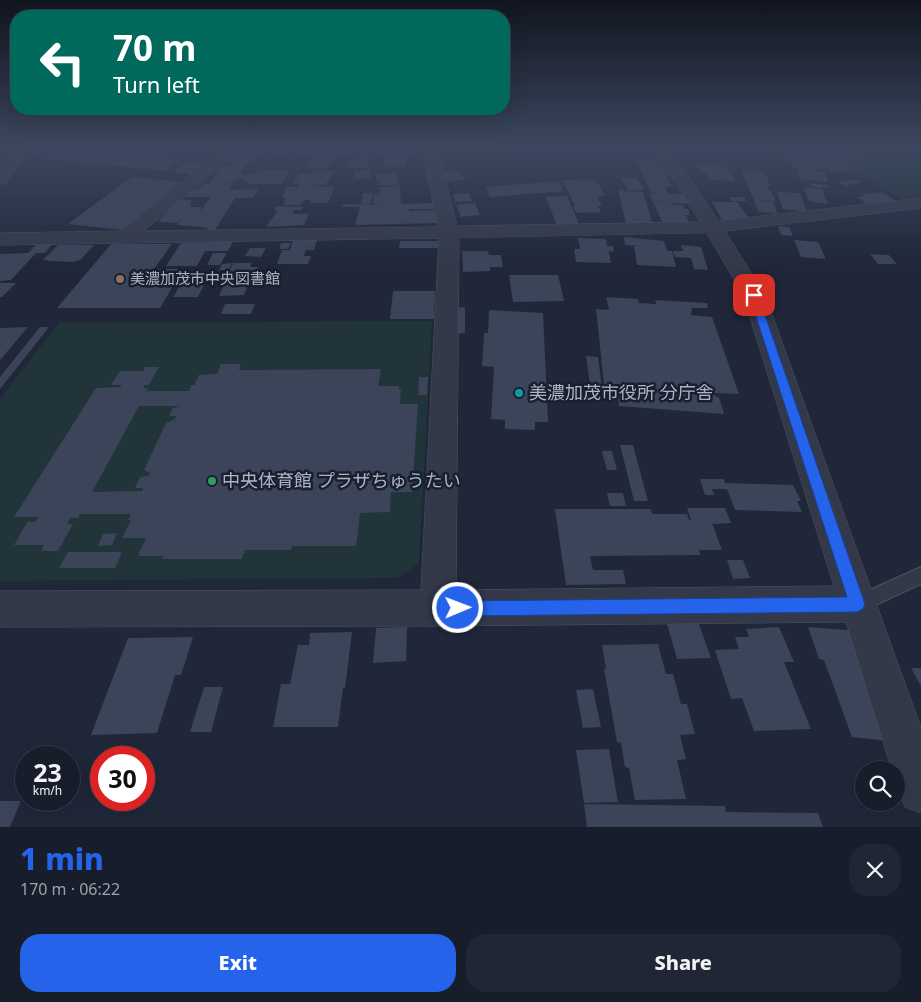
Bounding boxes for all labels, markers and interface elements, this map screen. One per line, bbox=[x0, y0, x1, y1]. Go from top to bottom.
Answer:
text: 70 m bbox=[113, 24, 196, 71]
icon: left bbox=[30, 30, 95, 95]
text: Turn left bbox=[113, 69, 200, 99]
place label: 美濃加茂市中央図書館 bbox=[130, 268, 280, 288]
marker: 美濃加茂市中央図書館 bbox=[114, 273, 126, 285]
pin bbox=[733, 274, 775, 316]
icon: arrive bbox=[740, 281, 768, 309]
place label: 美濃加茂市役所 分庁舎 bbox=[529, 380, 714, 404]
marker: 美濃加茂市役所 分庁舎 bbox=[513, 387, 525, 399]
place label: 中央体育館 プラザちゅうたい bbox=[222, 468, 461, 492]
marker: 中央体育館 プラザちゅうたい bbox=[206, 475, 218, 487]
position arrow bbox=[431, 581, 483, 633]
speed limit sign: 30 bbox=[90, 746, 155, 811]
text: 23 bbox=[33, 755, 62, 789]
map controls bbox=[855, 761, 905, 811]
button: search bbox=[855, 761, 905, 811]
text: km/h bbox=[33, 782, 62, 799]
text: 1 min bbox=[20, 838, 104, 879]
button: close bbox=[849, 844, 901, 896]
text: 170 m · 06:22 bbox=[20, 878, 120, 900]
button: Exit bbox=[20, 934, 456, 992]
button: Share bbox=[466, 934, 901, 992]

